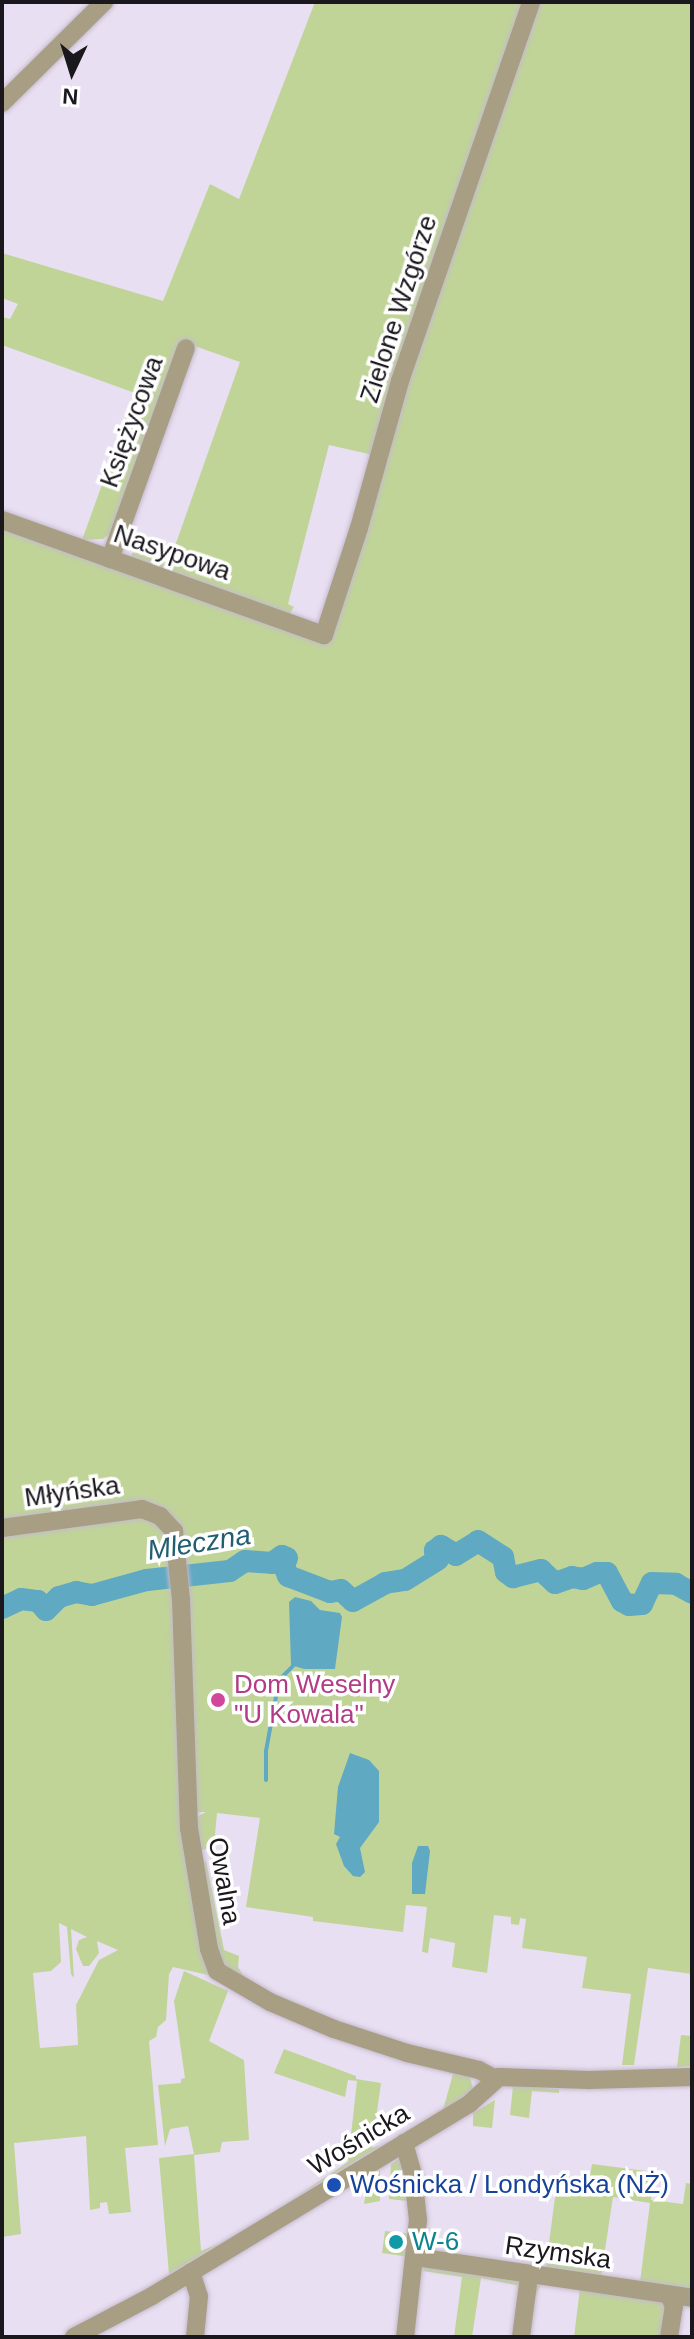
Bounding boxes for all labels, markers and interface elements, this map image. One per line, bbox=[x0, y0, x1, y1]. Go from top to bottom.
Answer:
north arrow bbox=[32, 32, 112, 112]
text: N bbox=[62, 83, 79, 109]
street label: Zielone Wzgórze bbox=[354, 211, 444, 407]
street label: Księżycowa bbox=[94, 352, 170, 492]
street label: Nasypowa bbox=[110, 518, 234, 588]
street label: Młyńska bbox=[23, 1470, 121, 1514]
water label: Mleczna bbox=[145, 1518, 253, 1568]
place label: Dom Weselny "U Kowala" bbox=[234, 1669, 395, 1730]
marker: Dom Weselny "U Kowala" bbox=[209, 1691, 227, 1709]
street label: Owalna bbox=[201, 1835, 247, 1927]
street label: Wośnicka bbox=[303, 2098, 415, 2182]
place label: Wośnicka / Londyńska (NŻ) bbox=[350, 2169, 669, 2201]
marker: Wośnicka / Londyńska (NŻ) bbox=[325, 2176, 343, 2194]
place label: W-6 bbox=[412, 2226, 459, 2258]
street label: Rzymska bbox=[503, 2230, 613, 2276]
marker: W-6 bbox=[387, 2233, 405, 2251]

